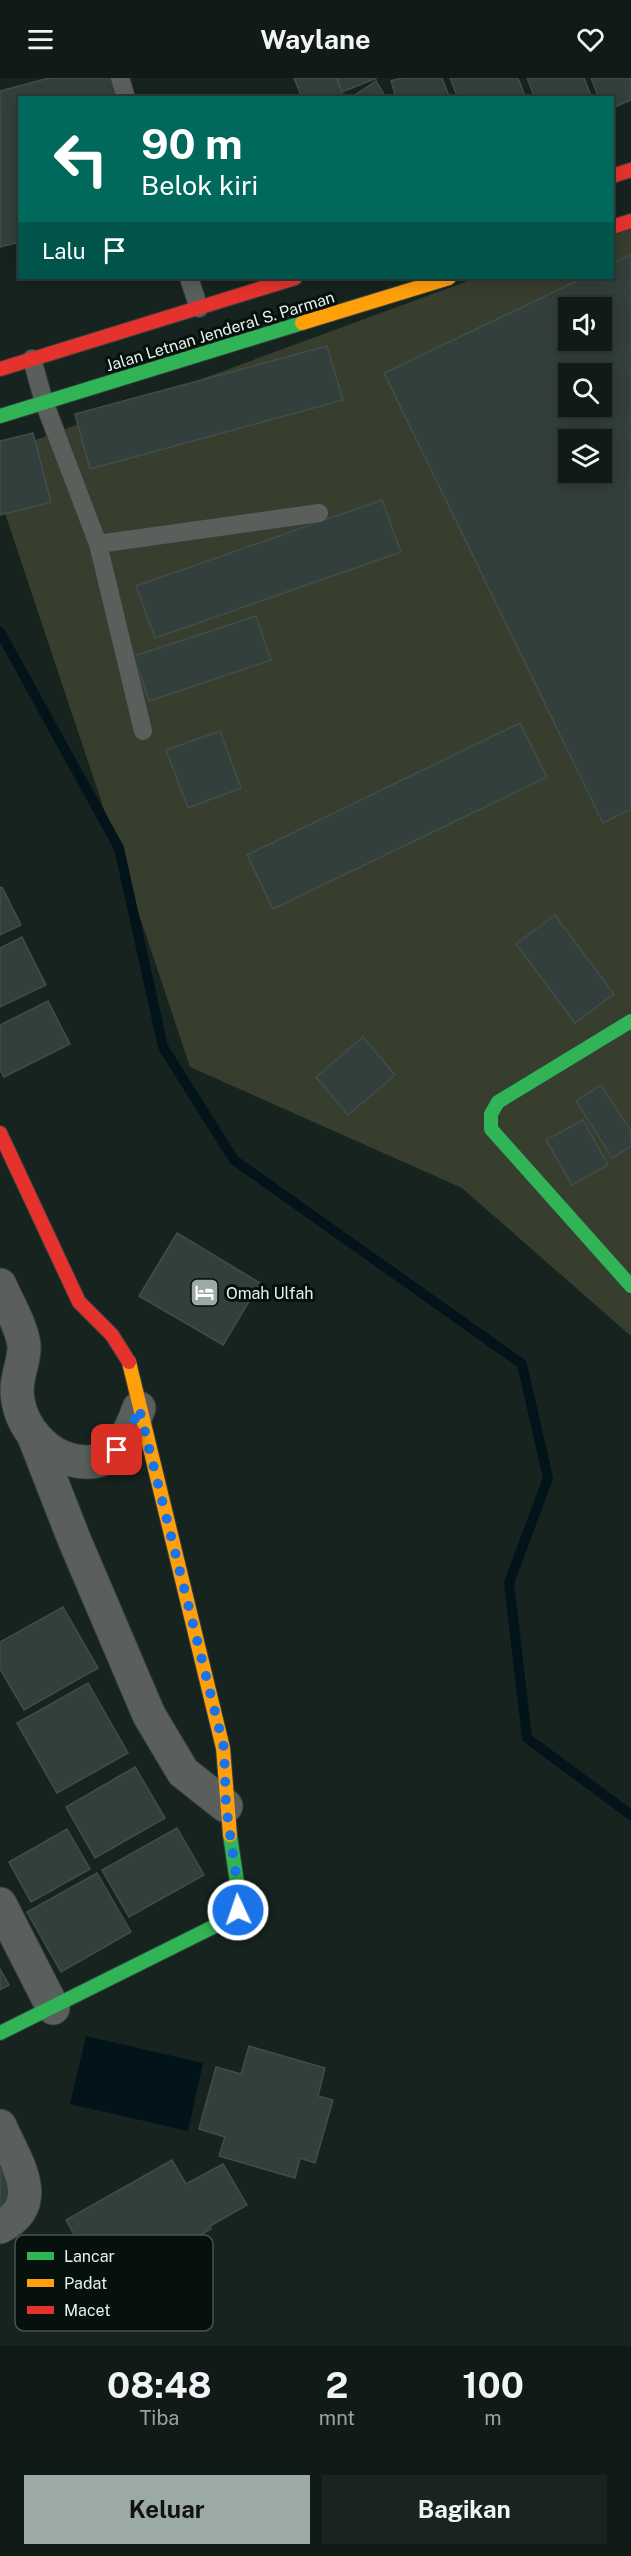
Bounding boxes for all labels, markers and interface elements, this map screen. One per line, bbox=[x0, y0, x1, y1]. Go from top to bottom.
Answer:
icon: menu bbox=[24, 23, 57, 56]
text: Waylane bbox=[260, 23, 371, 55]
icon: heart bbox=[574, 23, 607, 56]
text: 90 m bbox=[141, 119, 243, 168]
icon: left bbox=[42, 120, 120, 198]
text: Belok kiri bbox=[141, 169, 258, 201]
icon: arrive bbox=[98, 234, 131, 267]
text: Lalu bbox=[42, 238, 86, 264]
street label: Jalan Letnan Jenderal S. Parman bbox=[103, 288, 337, 375]
map controls bbox=[558, 297, 612, 483]
button: sound bbox=[558, 297, 612, 351]
button: search bbox=[558, 363, 612, 417]
button: layers bbox=[558, 429, 612, 483]
hotel icon: Omah Ulfah bbox=[189, 1277, 221, 1309]
place label: Omah Ulfah bbox=[226, 1284, 314, 1303]
pin bbox=[91, 1424, 142, 1475]
icon: arrive bbox=[100, 1433, 133, 1466]
position arrow bbox=[206, 1878, 270, 1942]
legend bbox=[15, 2235, 213, 2331]
text: Lancar bbox=[64, 2247, 115, 2266]
text: Padat bbox=[64, 2274, 107, 2293]
text: Macet bbox=[64, 2301, 111, 2320]
text: 08:48 bbox=[107, 2364, 212, 2406]
text: 2 bbox=[325, 2364, 348, 2406]
text: 100 bbox=[462, 2364, 524, 2406]
text: Tiba bbox=[140, 2406, 179, 2430]
text: mnt bbox=[319, 2406, 355, 2430]
text: m bbox=[484, 2406, 502, 2430]
button: Keluar bbox=[24, 2475, 310, 2544]
button: Bagikan bbox=[322, 2475, 607, 2544]

